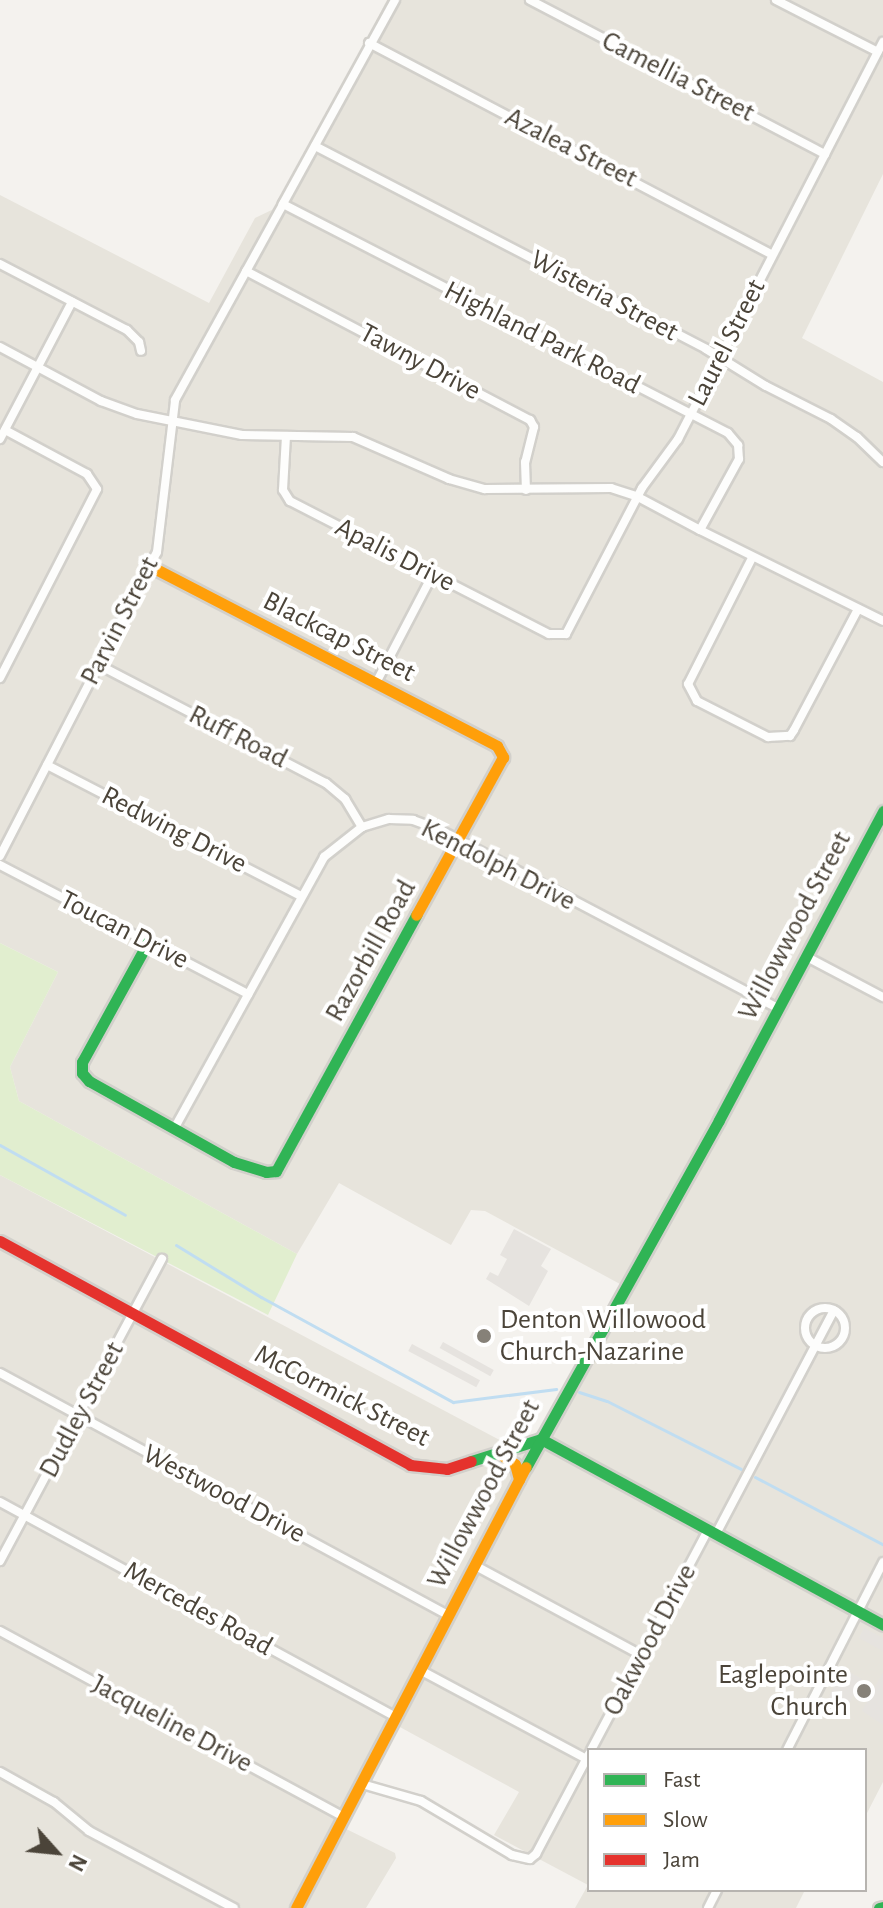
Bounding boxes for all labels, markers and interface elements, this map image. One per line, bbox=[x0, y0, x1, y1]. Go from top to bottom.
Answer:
street label: Camellia Street bbox=[596, 24, 760, 130]
street label: Azalea Street bbox=[499, 100, 643, 196]
street label: Wisteria Street bbox=[524, 243, 684, 349]
street label: Highland Park Road bbox=[438, 274, 646, 402]
street label: Laurel Street bbox=[681, 274, 773, 412]
street label: Tawny Drive bbox=[354, 316, 486, 408]
street label: Apalis Drive bbox=[330, 511, 460, 599]
street label: Parvin Street bbox=[73, 551, 167, 691]
street label: Blackcap Street bbox=[257, 584, 421, 690]
street label: Ruff Road bbox=[183, 698, 293, 776]
street label: Redwing Drive bbox=[96, 779, 252, 881]
street label: Kendolph Drive bbox=[415, 812, 581, 918]
street label: Willowwood Street bbox=[731, 826, 859, 1026]
street label: Razorbill Road bbox=[318, 874, 424, 1028]
street label: Toucan Drive bbox=[54, 883, 194, 977]
place label: Denton Willowood Church-Nazarine bbox=[500, 1303, 706, 1369]
marker: Denton Willowood Church-Nazarine bbox=[475, 1327, 493, 1345]
street label: Dudley Street bbox=[32, 1336, 132, 1484]
street label: McCormick Street bbox=[249, 1337, 435, 1455]
street label: Willowwood Street bbox=[420, 1394, 548, 1594]
street label: Westwood Drive bbox=[137, 1437, 311, 1551]
street label: Mercedes Road bbox=[118, 1554, 278, 1664]
street label: Oakwood Drive bbox=[596, 1558, 704, 1722]
place label: Eaglepointe Church bbox=[718, 1658, 848, 1724]
street label: Jacqueline Drive bbox=[86, 1668, 258, 1780]
marker: Eaglepointe Church bbox=[855, 1682, 873, 1700]
legend bbox=[587, 1748, 867, 1892]
text: Fast bbox=[663, 1768, 700, 1792]
text: Slow bbox=[663, 1808, 708, 1832]
north arrow bbox=[16, 1812, 96, 1892]
text: Jam bbox=[663, 1848, 700, 1872]
text: N bbox=[64, 1851, 91, 1875]

